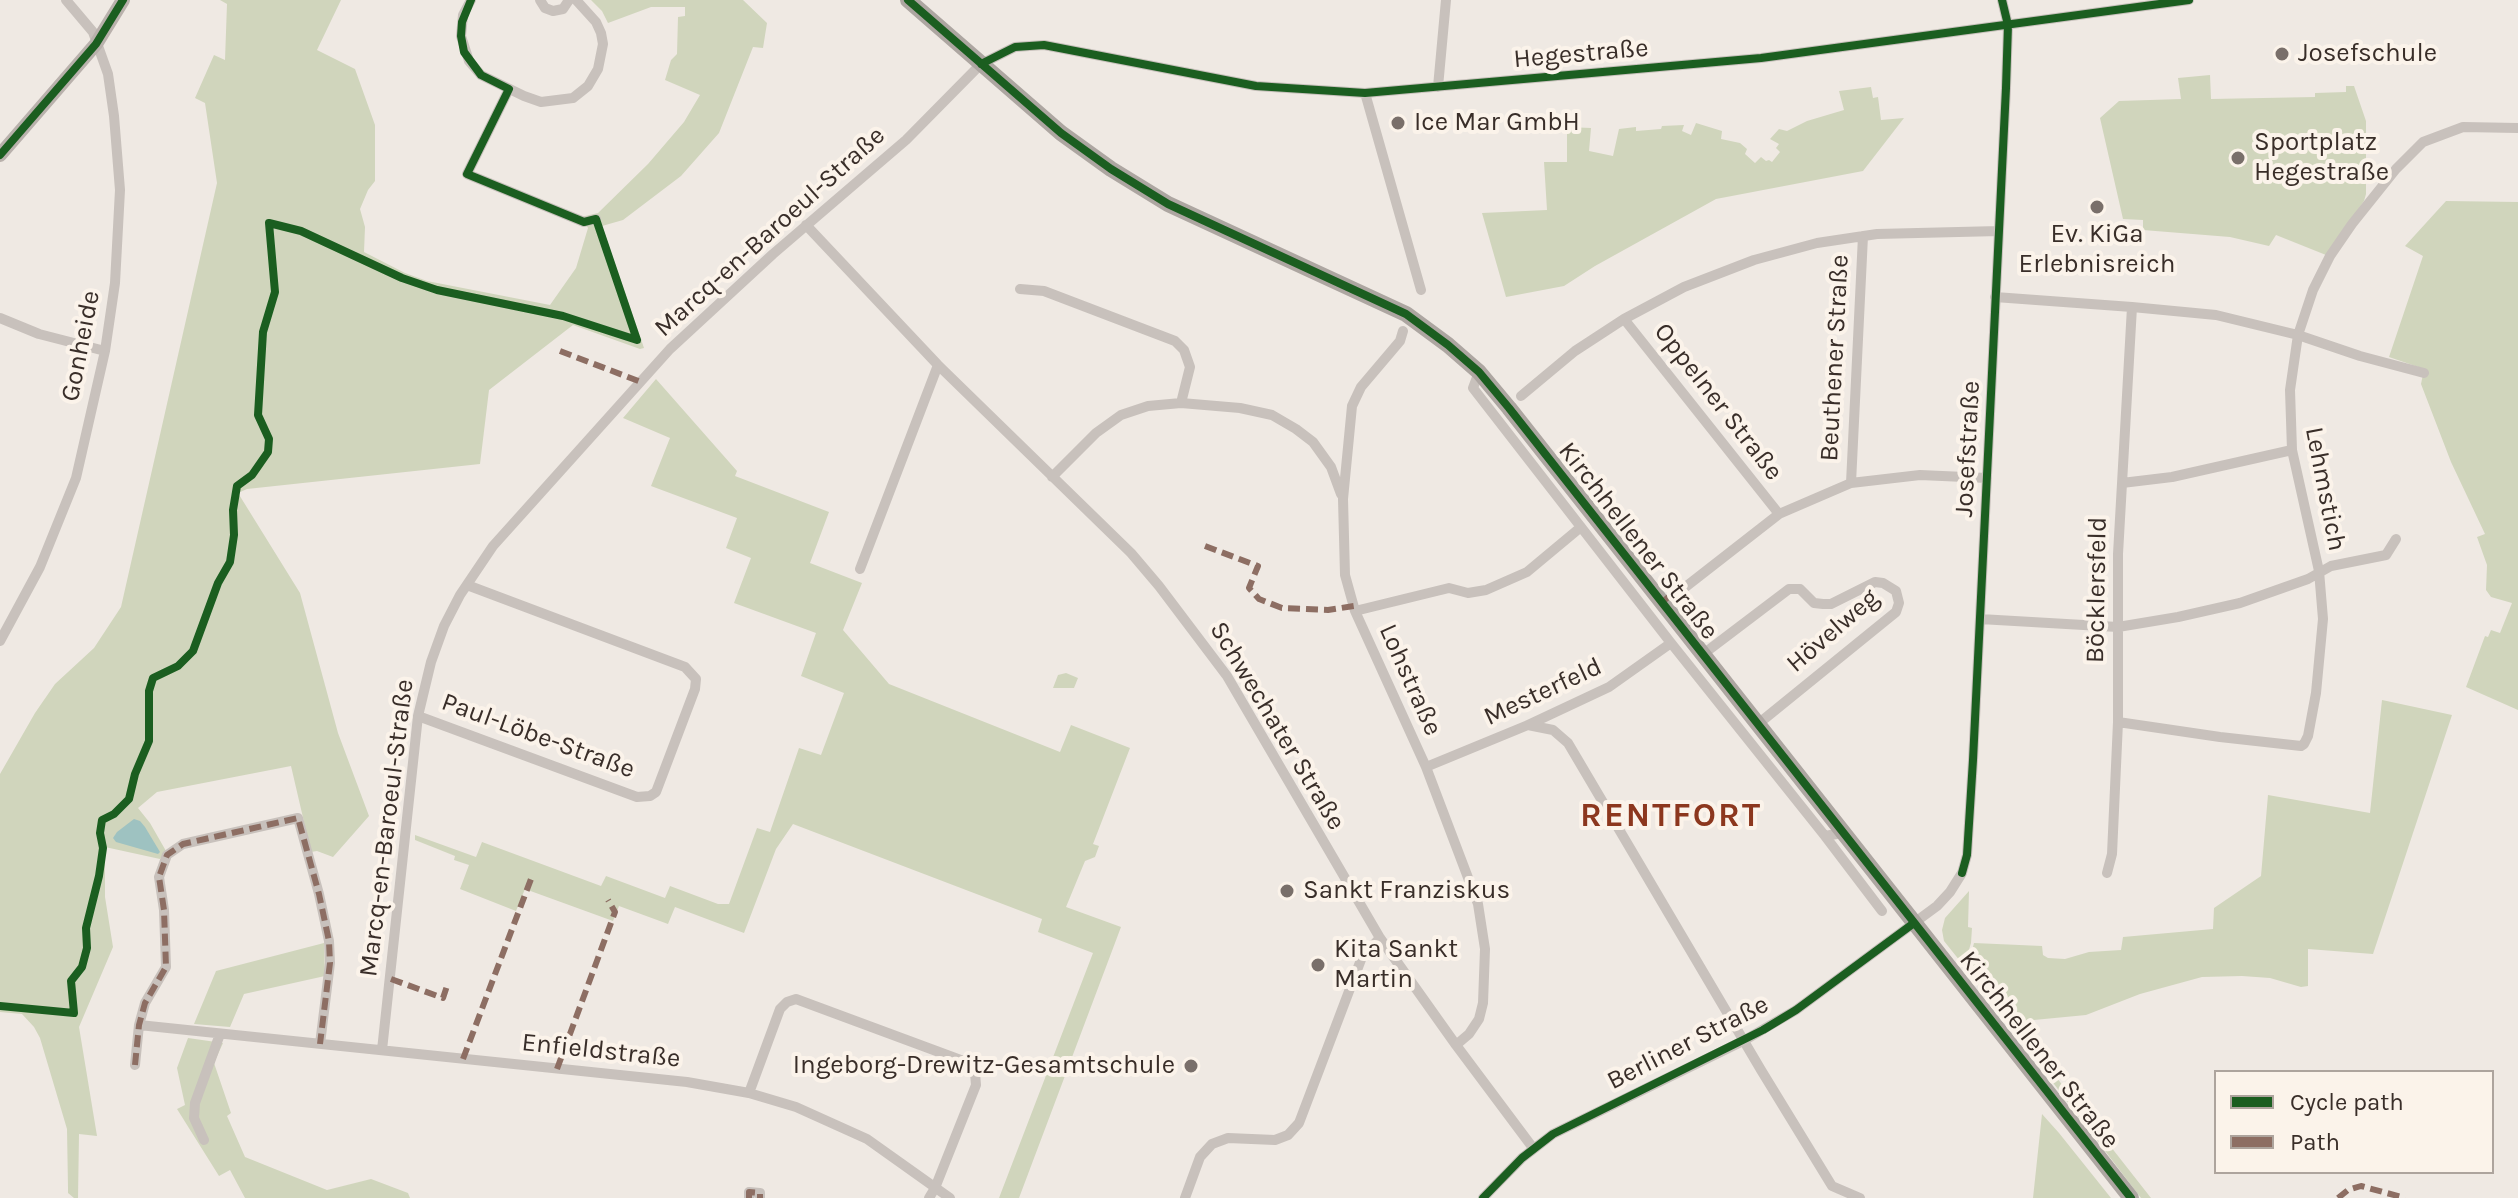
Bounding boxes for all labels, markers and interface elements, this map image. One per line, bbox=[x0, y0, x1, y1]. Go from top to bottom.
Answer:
street label: Hegestraße bbox=[1512, 33, 1650, 75]
place label: Josefschule bbox=[2298, 38, 2437, 70]
marker: Josefschule bbox=[2273, 45, 2291, 63]
place label: Ice Mar GmbH bbox=[1414, 107, 1580, 139]
marker: Ice Mar GmbH bbox=[1389, 114, 1407, 132]
street label: Marcq-en-Baroeul-Straße bbox=[648, 120, 892, 344]
place label: Sportplatz Hegestraße bbox=[2254, 127, 2389, 188]
marker: Sportplatz Hegestraße bbox=[2229, 149, 2247, 167]
marker: Ev. KiGa Erlebnisreich bbox=[2088, 198, 2106, 216]
place label: Ev. KiGa Erlebnisreich bbox=[2019, 219, 2175, 280]
street label: Beuthener Straße bbox=[1814, 254, 1856, 462]
street label: Gonheide bbox=[55, 288, 107, 404]
street label: Oppelner Straße bbox=[1647, 317, 1789, 487]
street label: Josefstraße bbox=[1949, 380, 1987, 518]
street label: Lehmstich bbox=[2298, 424, 2352, 554]
street label: Kirchhellener Straße bbox=[1551, 436, 1725, 646]
street label: Böcklersfeld bbox=[2080, 517, 2114, 663]
street label: Hövelweg bbox=[1780, 582, 1886, 680]
street label: Schwechater Straße bbox=[1202, 616, 1352, 836]
street label: Lohstraße bbox=[1372, 620, 1448, 740]
street label: Mesterfeld bbox=[1479, 651, 1607, 733]
street label: Marcq-en-Baroeul-Straße bbox=[353, 677, 421, 979]
street label: Paul-Löbe-Straße bbox=[437, 687, 639, 785]
district label: RENTFORT bbox=[1580, 796, 1762, 836]
place label: Sankt Franziskus bbox=[1303, 875, 1510, 907]
marker: Sankt Franziskus bbox=[1278, 882, 1296, 900]
place label: Kita Sankt Martin bbox=[1334, 934, 1458, 996]
street label: Kirchhellener Straße bbox=[1952, 945, 2126, 1155]
marker: Kita Sankt Martin bbox=[1309, 956, 1327, 974]
street label: Berliner Straße bbox=[1602, 989, 1774, 1097]
street label: Enfieldstraße bbox=[520, 1027, 682, 1075]
place label: Ingeborg-Drewitz-Gesamtschule bbox=[793, 1050, 1175, 1082]
marker: Ingeborg-Drewitz-Gesamtschule bbox=[1182, 1057, 1200, 1075]
legend bbox=[2214, 1070, 2494, 1174]
text: Cycle path bbox=[2290, 1088, 2404, 1116]
text: Path bbox=[2290, 1128, 2340, 1156]

